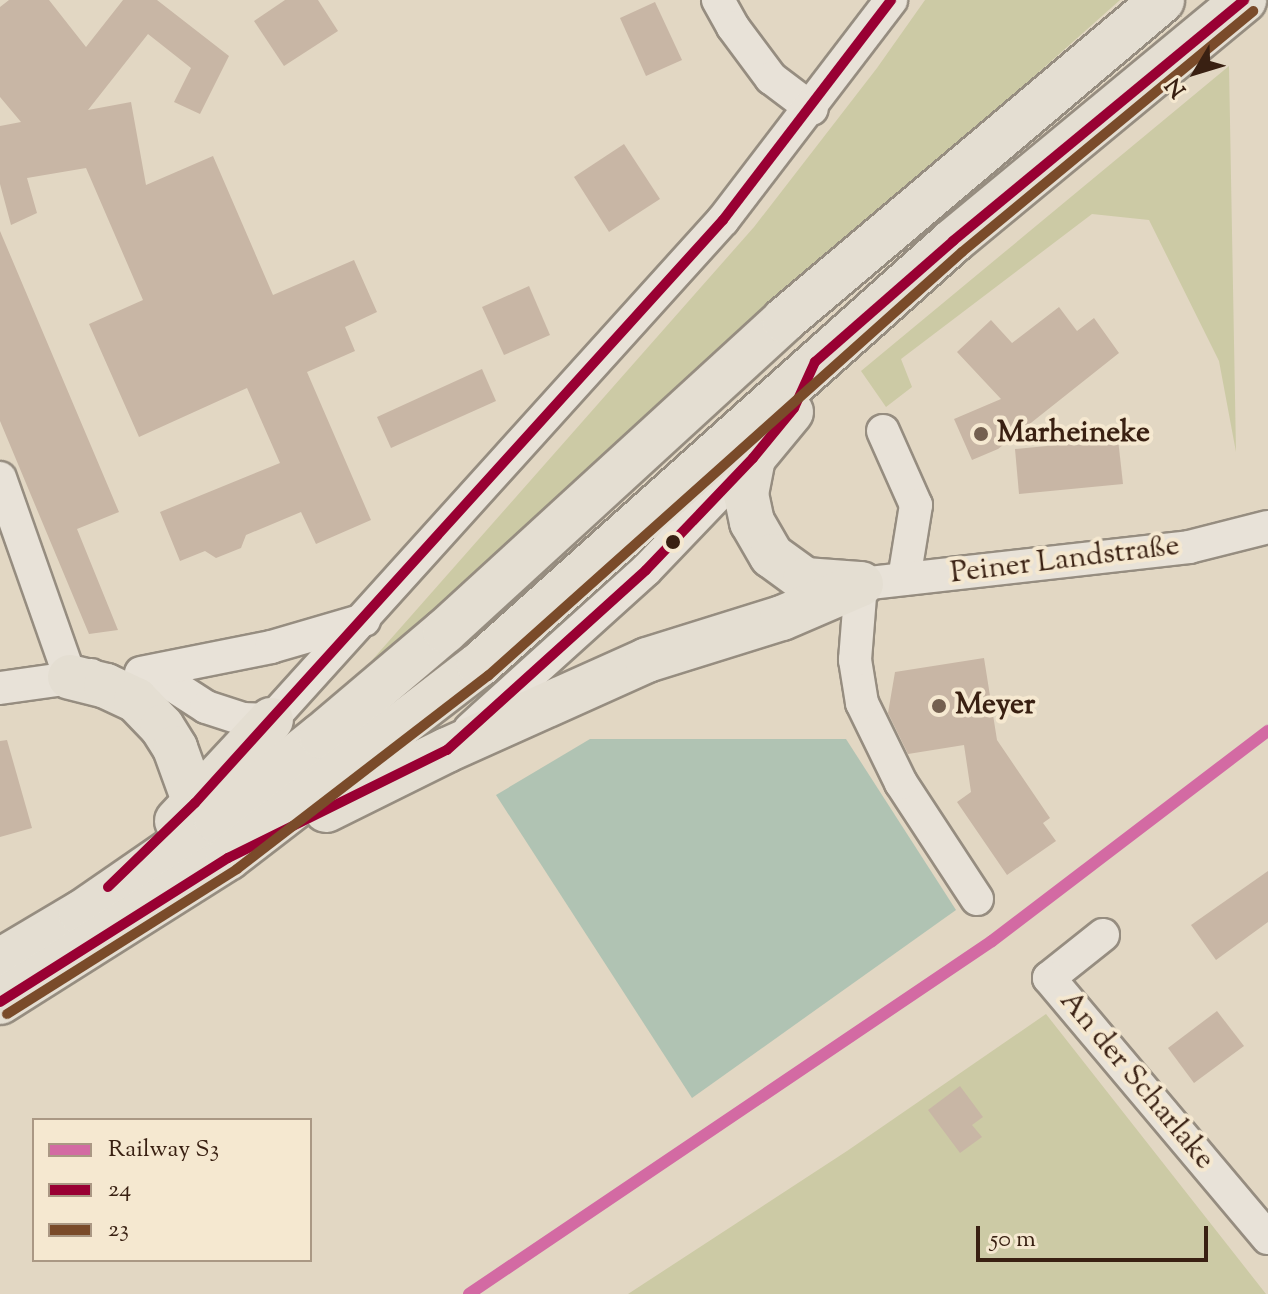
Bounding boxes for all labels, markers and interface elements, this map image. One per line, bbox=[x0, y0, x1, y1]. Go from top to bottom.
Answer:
north arrow bbox=[1156, 32, 1236, 112]
text: N bbox=[1159, 70, 1195, 104]
place label: Marheineke bbox=[997, 416, 1150, 452]
marker: Marheineke bbox=[972, 425, 990, 443]
street label: Peiner Landstraße bbox=[948, 529, 1182, 593]
unlabelled marker bbox=[665, 534, 681, 550]
place label: Meyer bbox=[955, 688, 1035, 724]
marker: Meyer bbox=[930, 697, 948, 715]
street label: An der Scharlake bbox=[1051, 984, 1221, 1178]
legend bbox=[32, 1118, 312, 1262]
text: Railway S3 bbox=[108, 1133, 219, 1167]
text: 24 bbox=[108, 1173, 131, 1207]
scale bar bbox=[980, 1210, 1212, 1260]
text: 23 bbox=[108, 1213, 129, 1247]
text: 50 m bbox=[990, 1223, 1036, 1257]

